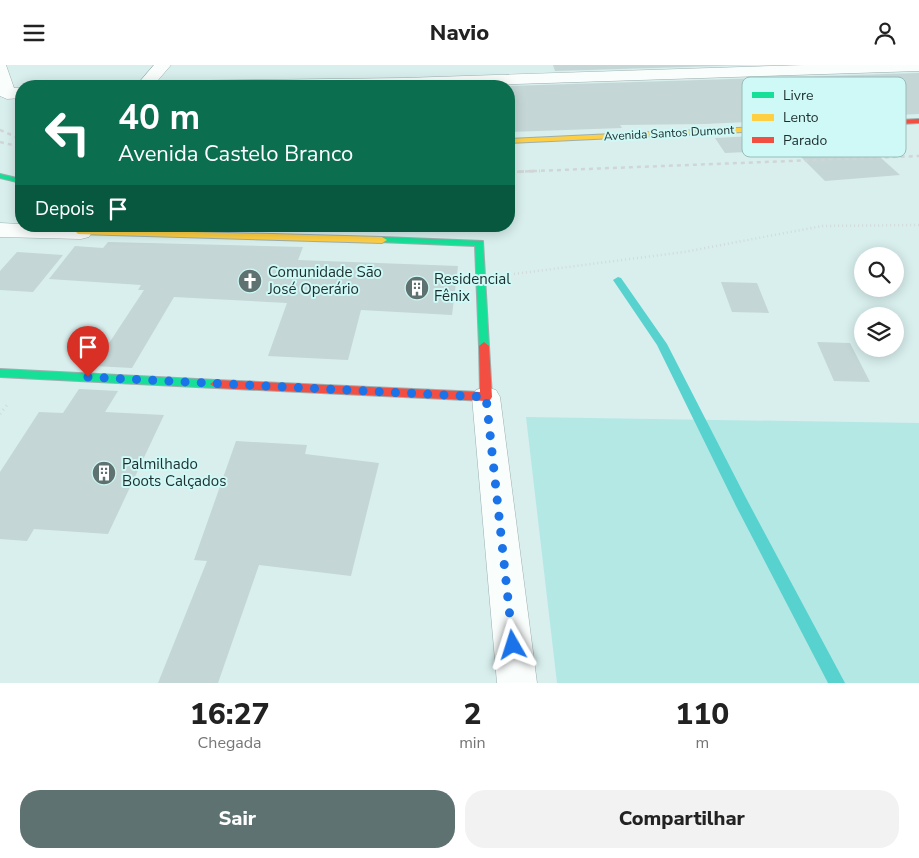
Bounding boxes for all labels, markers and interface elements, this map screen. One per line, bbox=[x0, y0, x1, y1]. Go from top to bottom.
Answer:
text: Navio bbox=[430, 18, 489, 48]
icon: menu bbox=[20, 19, 48, 47]
icon: person bbox=[871, 19, 899, 47]
legend bbox=[742, 77, 906, 157]
text: Livre bbox=[783, 86, 813, 105]
text: 40 m bbox=[118, 94, 200, 141]
icon: left bbox=[35, 100, 100, 165]
text: Lento bbox=[783, 108, 819, 127]
street label: Avenida Santos Dumont bbox=[603, 122, 736, 144]
text: Parado bbox=[783, 131, 827, 150]
text: Avenida Castelo Branco bbox=[118, 139, 353, 169]
icon: arrive bbox=[104, 195, 132, 223]
text: Depois bbox=[35, 196, 94, 222]
map controls bbox=[854, 247, 904, 357]
button: search bbox=[854, 247, 904, 297]
place label: Comunidade São José Operário bbox=[267, 262, 382, 299]
church icon: Comunidade São José Operário bbox=[237, 268, 263, 294]
place label: Residencial Fênix bbox=[434, 269, 511, 306]
building icon: Residencial Fênix bbox=[404, 275, 430, 301]
button: layers bbox=[854, 307, 904, 357]
pin bbox=[67, 326, 109, 377]
icon: arrive bbox=[74, 333, 102, 361]
place label: Palmilhado Boots Calçados bbox=[122, 454, 226, 491]
building icon: Palmilhado Boots Calçados bbox=[91, 460, 117, 486]
position arrow bbox=[486, 618, 538, 670]
text: 16:27 bbox=[190, 694, 269, 735]
text: 2 bbox=[463, 694, 481, 735]
text: 110 bbox=[675, 694, 729, 735]
text: Chegada bbox=[198, 732, 262, 754]
text: min bbox=[459, 732, 486, 754]
text: m bbox=[695, 732, 709, 754]
button: Sair bbox=[20, 790, 455, 848]
button: Compartilhar bbox=[465, 790, 899, 848]

